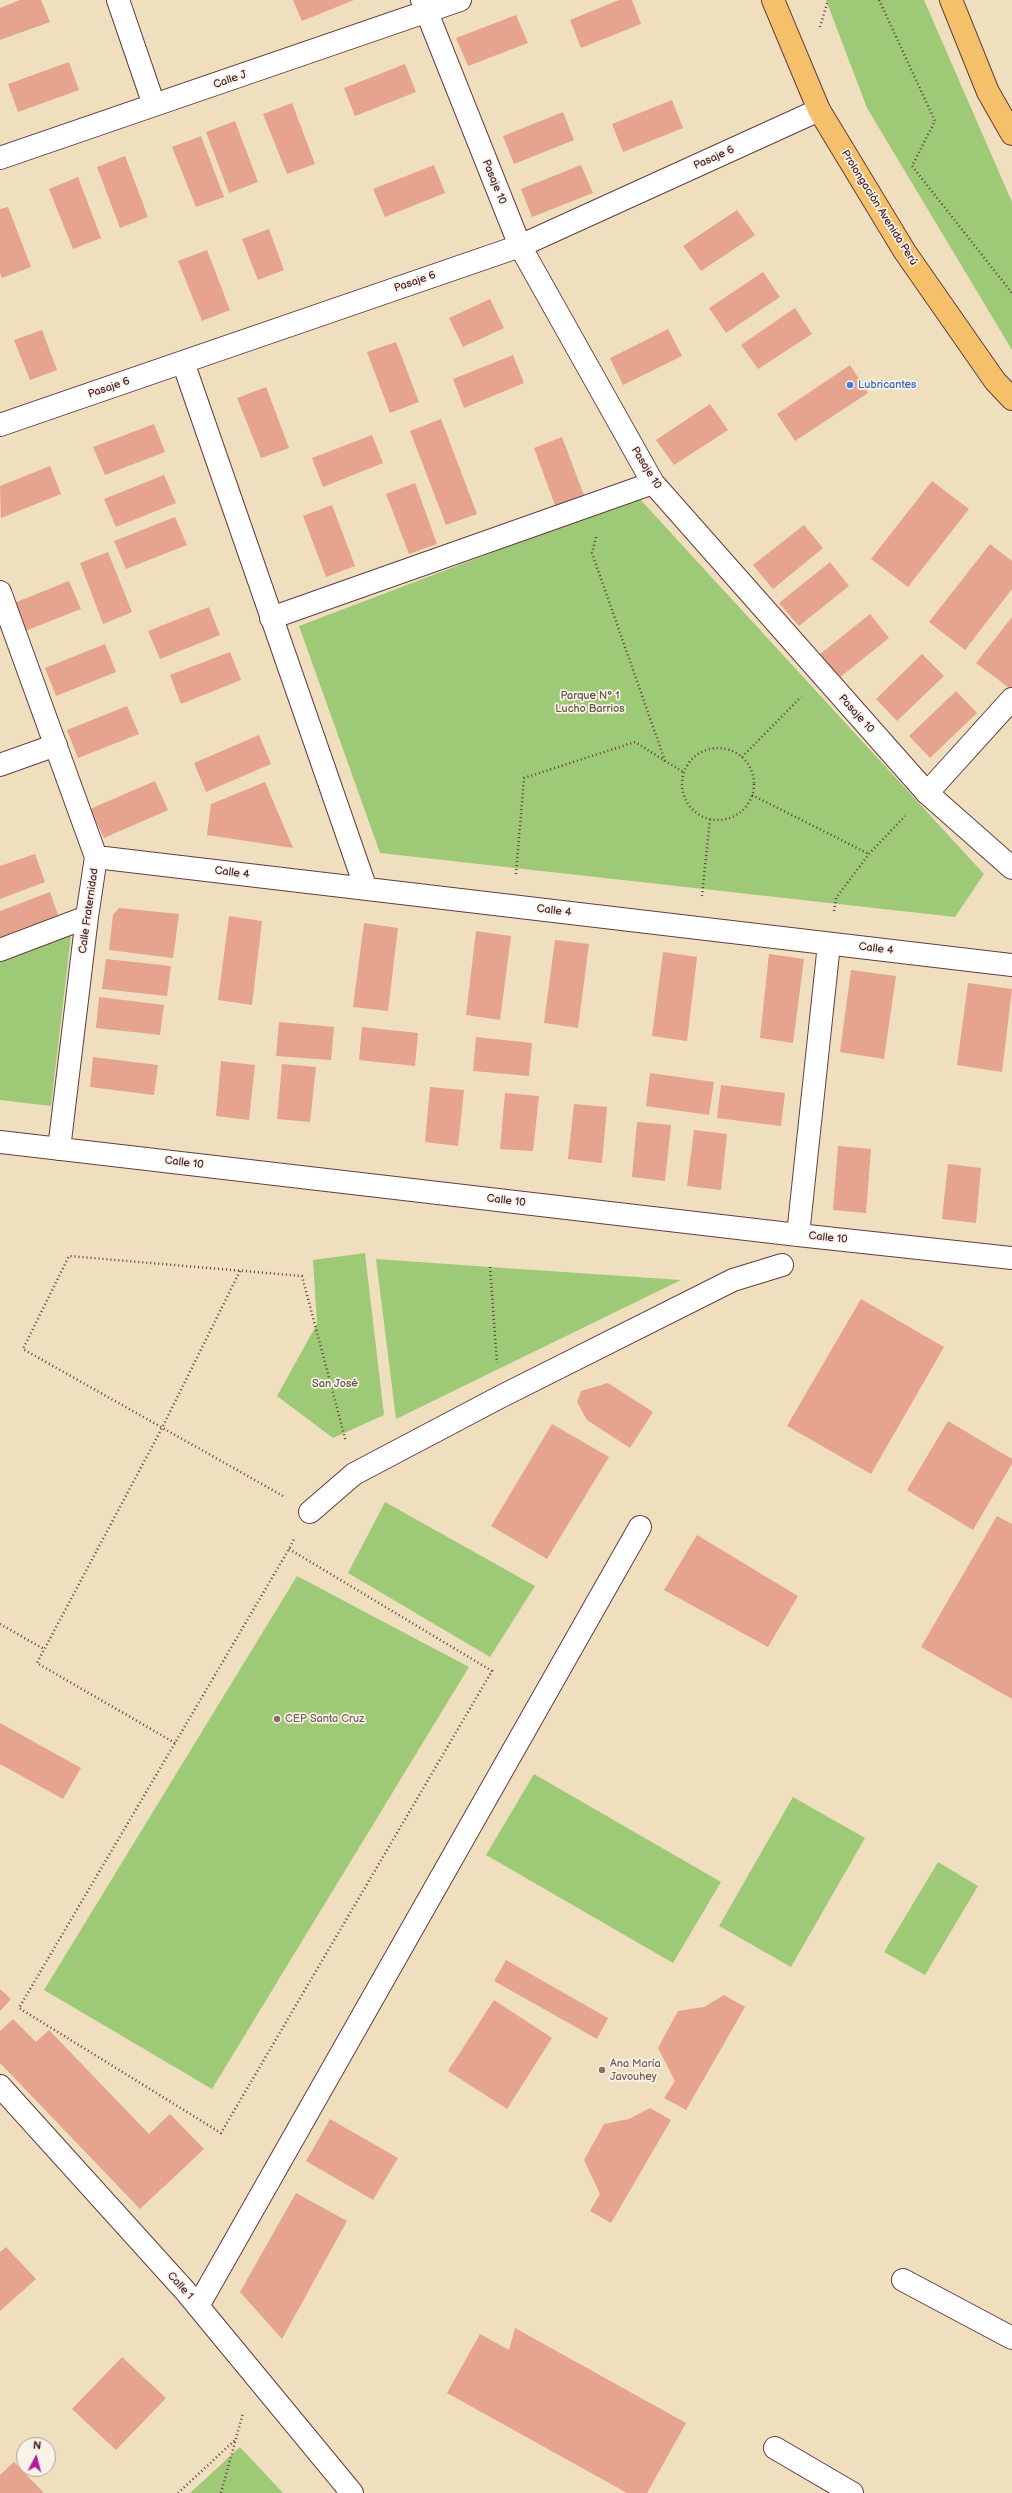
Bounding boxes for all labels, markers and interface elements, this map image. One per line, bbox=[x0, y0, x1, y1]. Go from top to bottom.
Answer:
street label: Calle J bbox=[212, 68, 248, 92]
street label: Pasaje 6 bbox=[692, 143, 736, 173]
street label: Prolongación Avenida Perú bbox=[838, 148, 920, 268]
street label: Pasaje 10 bbox=[479, 158, 509, 206]
street label: Pasaje 6 bbox=[392, 269, 438, 295]
street label: Pasaje 6 bbox=[86, 375, 132, 401]
place label: Lubricantes bbox=[858, 378, 916, 392]
marker: Lubricantes bbox=[845, 380, 855, 390]
street label: Pasaje 10 bbox=[628, 444, 664, 492]
park label: Parque N° 1 Lucho Barrios bbox=[555, 689, 625, 715]
street label: Pasaje 10 bbox=[835, 692, 877, 736]
street label: Calle 4 bbox=[214, 864, 250, 882]
street label: Calle Fraternidad bbox=[76, 867, 102, 955]
street label: Calle 4 bbox=[536, 902, 572, 920]
street label: Calle 4 bbox=[858, 940, 894, 958]
street label: Calle 10 bbox=[164, 1154, 204, 1172]
street label: Calle 10 bbox=[486, 1192, 526, 1210]
street label: Calle 10 bbox=[808, 1229, 848, 1247]
park label: San José bbox=[312, 1377, 358, 1391]
place label: CEP Santa Cruz bbox=[285, 1712, 364, 1726]
marker: CEP Santa Cruz bbox=[272, 1714, 282, 1724]
place label: Ana María Javouhey bbox=[610, 2057, 661, 2083]
marker: Ana María Javouhey bbox=[597, 2065, 607, 2075]
street label: Calle 1 bbox=[164, 2269, 196, 2303]
north arrow bbox=[16, 2437, 56, 2477]
text: N bbox=[32, 2439, 42, 2452]

